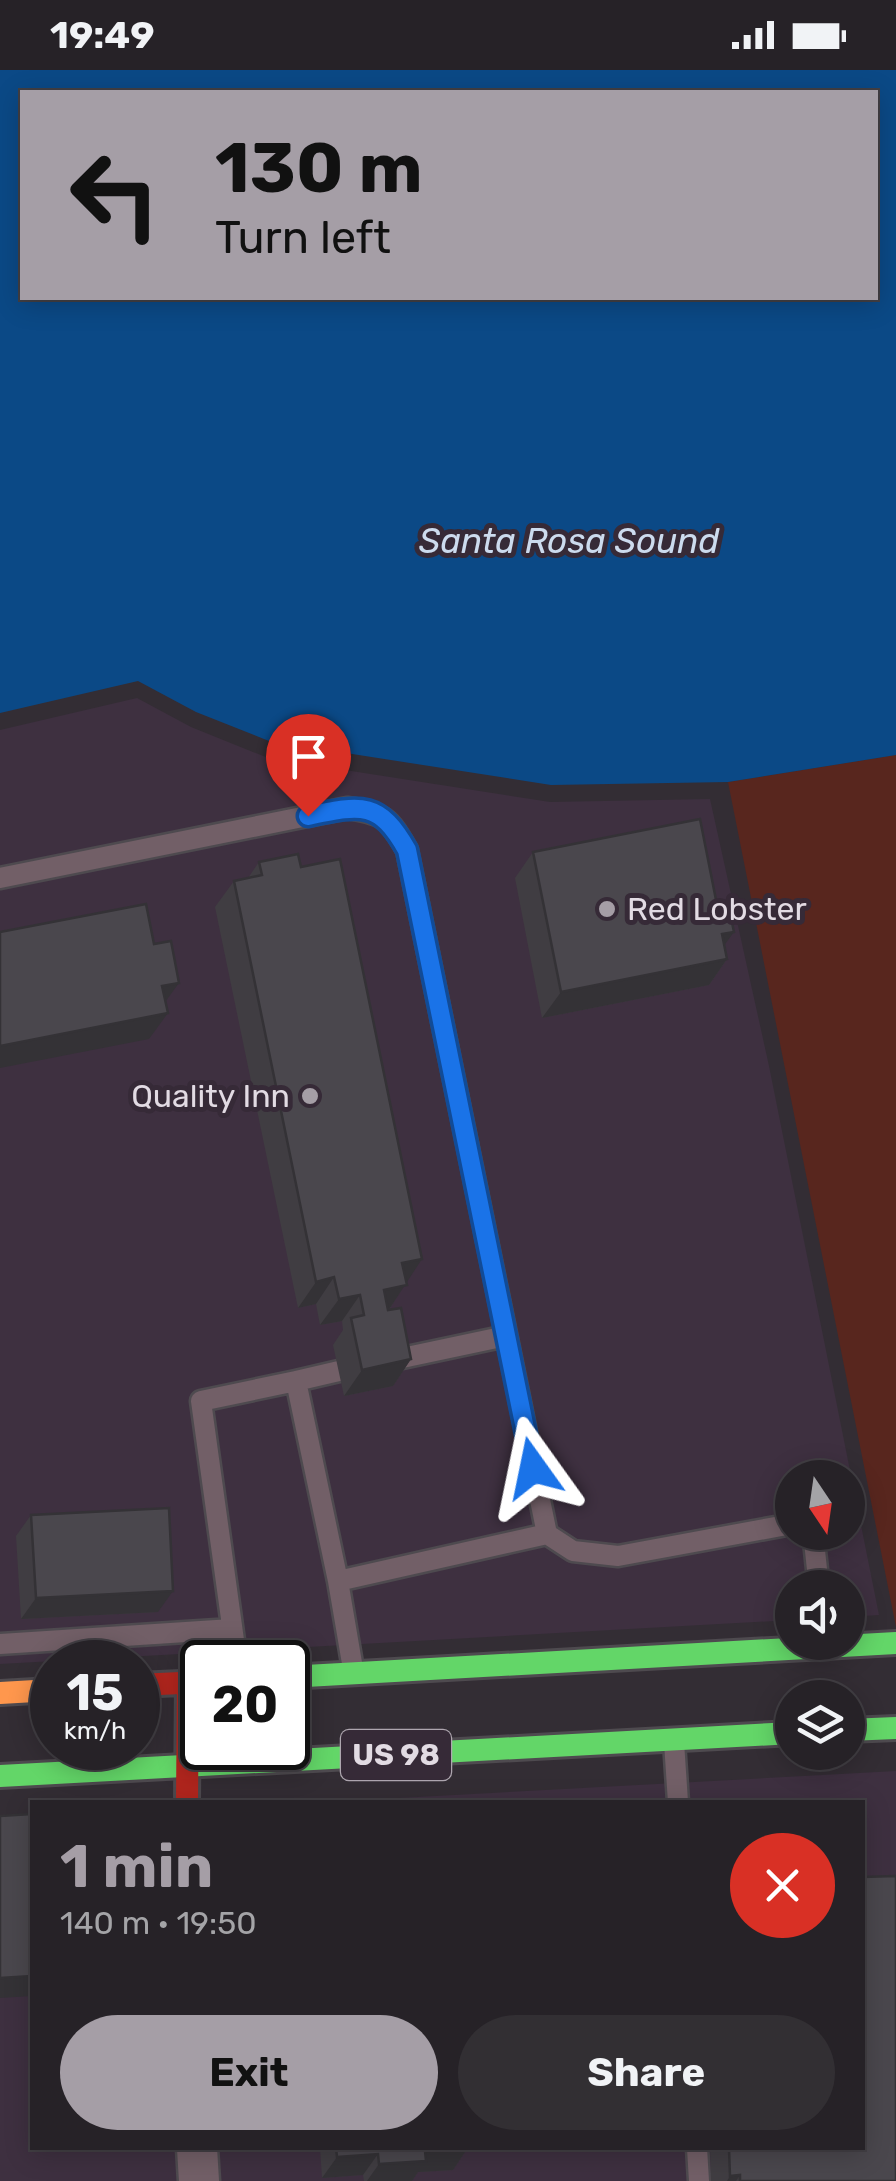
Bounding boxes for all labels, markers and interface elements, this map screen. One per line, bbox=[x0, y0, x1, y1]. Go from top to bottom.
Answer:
text: 19:49 bbox=[50, 12, 155, 58]
text: 130 m bbox=[215, 127, 423, 210]
icon: left bbox=[50, 130, 180, 260]
text: Turn left bbox=[215, 211, 391, 264]
water label: Santa Rosa Sound bbox=[419, 520, 720, 562]
pin bbox=[266, 714, 351, 817]
icon: arrive bbox=[281, 729, 336, 784]
place label: Red Lobster bbox=[627, 890, 807, 928]
marker: Red Lobster bbox=[596, 898, 618, 920]
place label: Quality Inn bbox=[131, 1077, 290, 1115]
marker: Quality Inn bbox=[299, 1085, 321, 1107]
position arrow bbox=[481, 1416, 585, 1520]
north arrow bbox=[775, 1460, 865, 1550]
map controls bbox=[775, 1460, 865, 1770]
button: sound bbox=[775, 1570, 865, 1660]
speed limit sign: 20 bbox=[180, 1640, 310, 1770]
text: 15 bbox=[66, 1663, 124, 1723]
button: layers bbox=[775, 1680, 865, 1770]
text: km/h bbox=[64, 1716, 126, 1745]
road number: US 98 bbox=[341, 1730, 451, 1780]
text: 1 min bbox=[60, 1831, 213, 1902]
button: close bbox=[730, 1833, 835, 1938]
text: 140 m · 19:50 bbox=[60, 1904, 257, 1942]
button: Exit bbox=[60, 2015, 438, 2130]
button: Share bbox=[458, 2015, 835, 2130]

